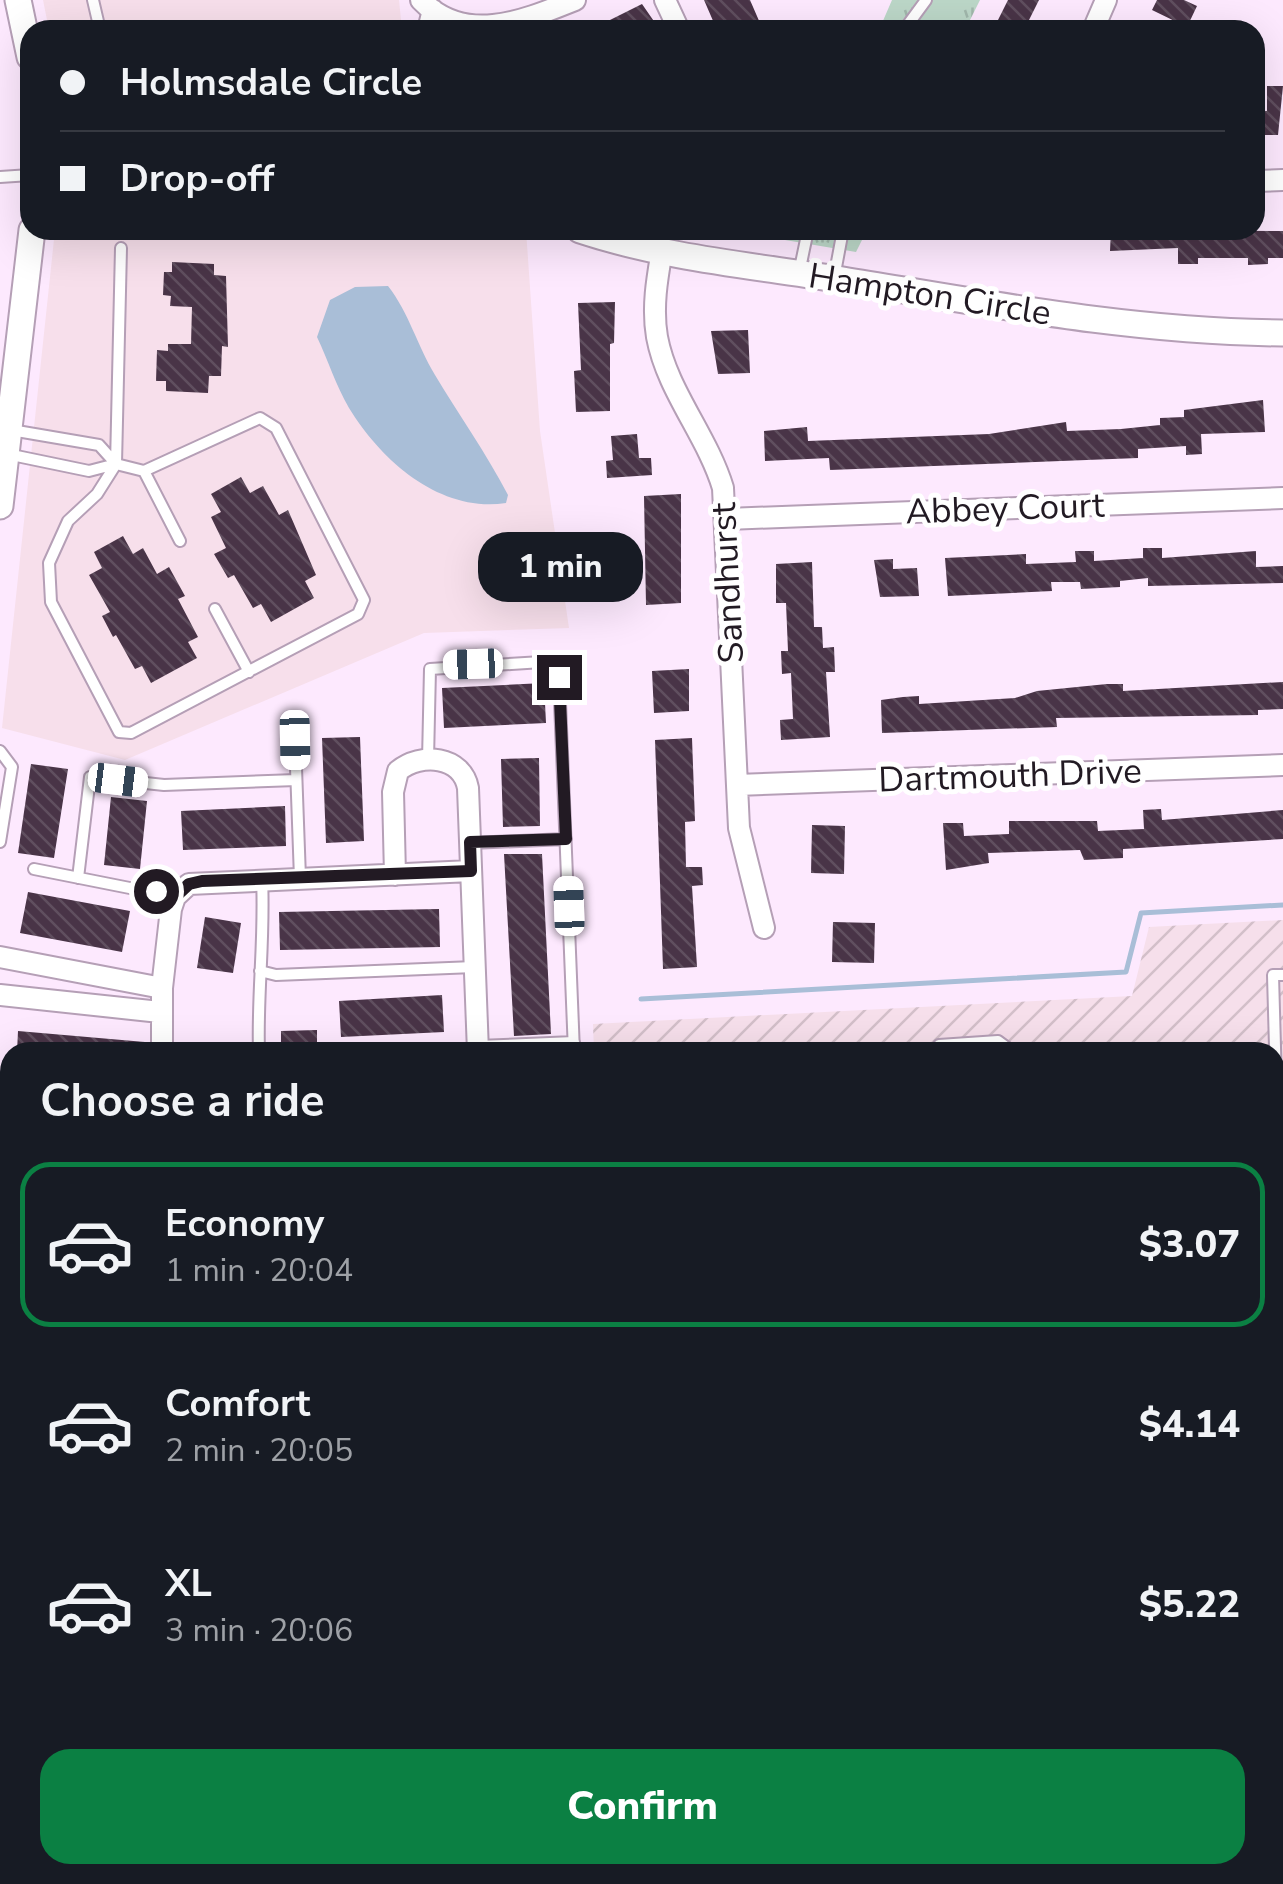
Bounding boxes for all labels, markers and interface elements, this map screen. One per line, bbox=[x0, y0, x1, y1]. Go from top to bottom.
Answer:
text: Holmsdale Circle bbox=[120, 57, 422, 108]
text: Drop-off bbox=[120, 153, 274, 204]
street label: Hampton Circle bbox=[805, 252, 1054, 337]
street label: Abbey Court bbox=[905, 482, 1106, 535]
street label: Sandhurst bbox=[700, 501, 755, 665]
callout: 1 min bbox=[476, 532, 642, 602]
text: 1 min bbox=[518, 545, 603, 588]
car bbox=[442, 648, 504, 680]
route end bbox=[537, 655, 582, 700]
car bbox=[279, 710, 311, 770]
street label: Dartmouth Drive bbox=[878, 747, 1142, 804]
car bbox=[86, 761, 150, 799]
route start bbox=[134, 869, 179, 914]
car bbox=[553, 875, 585, 937]
text: Choose a ride bbox=[40, 1071, 325, 1132]
text: Economy bbox=[165, 1198, 324, 1249]
icon: car bbox=[45, 1200, 135, 1290]
text: $3.07 bbox=[1139, 1219, 1240, 1270]
text: 1 min · 20:04 bbox=[165, 1249, 353, 1292]
text: Comfort bbox=[165, 1378, 310, 1429]
icon: car bbox=[45, 1380, 135, 1470]
text: $4.14 bbox=[1139, 1399, 1240, 1450]
text: 2 min · 20:05 bbox=[165, 1429, 353, 1472]
text: XL bbox=[165, 1558, 212, 1609]
icon: car bbox=[45, 1560, 135, 1650]
text: $5.22 bbox=[1139, 1579, 1240, 1630]
text: 3 min · 20:06 bbox=[165, 1609, 353, 1652]
button: Confirm bbox=[40, 1749, 1245, 1864]

